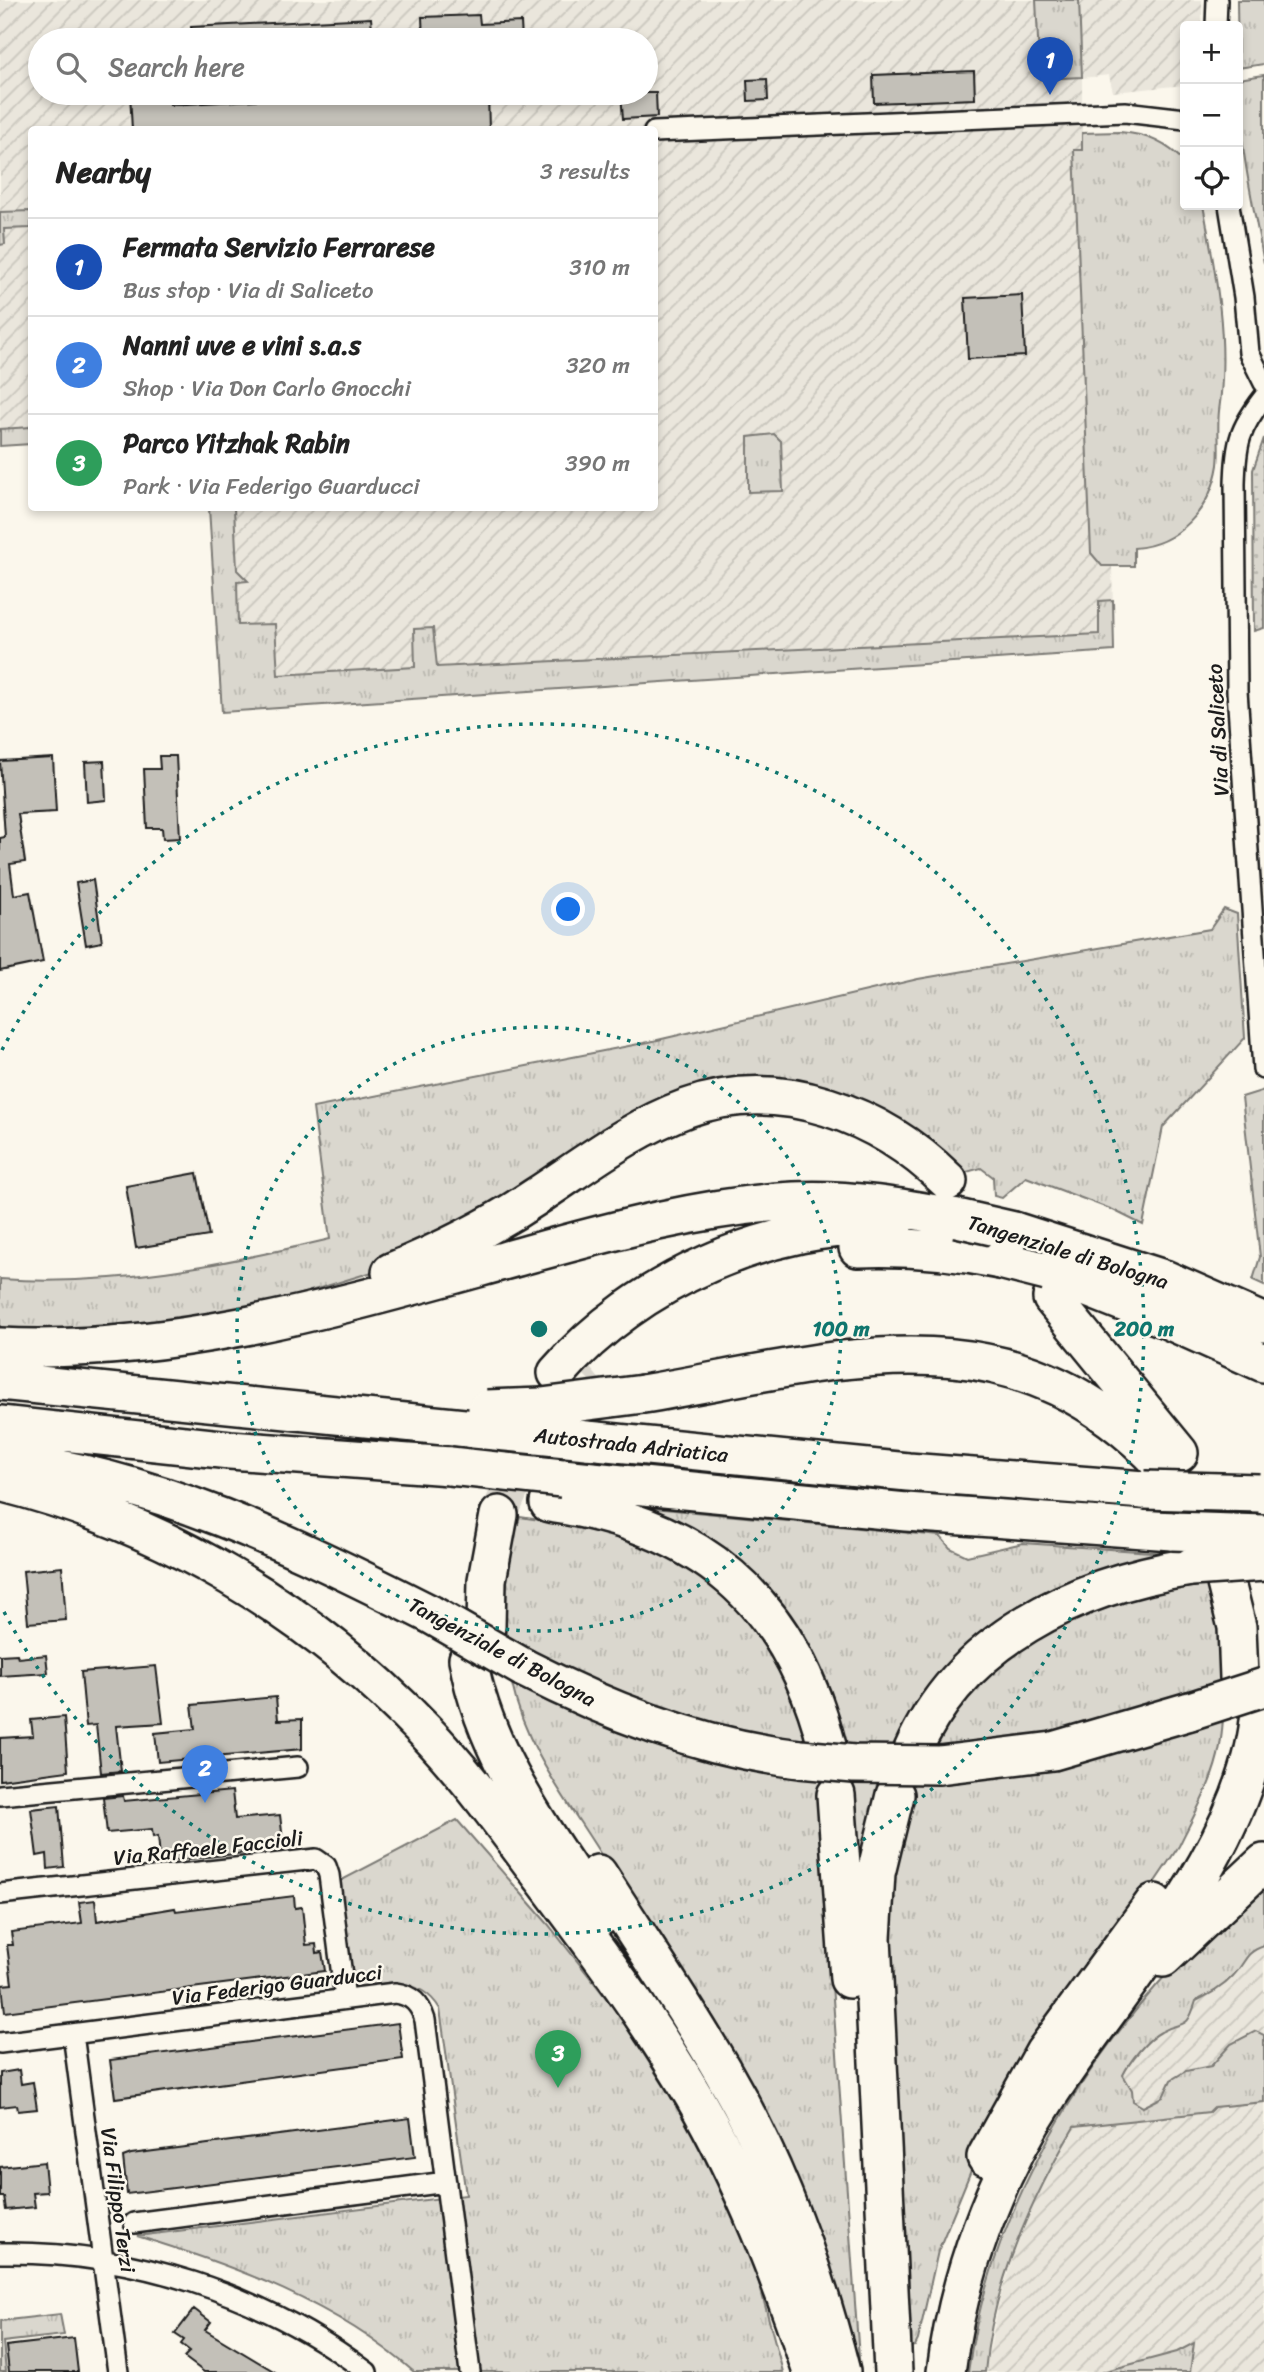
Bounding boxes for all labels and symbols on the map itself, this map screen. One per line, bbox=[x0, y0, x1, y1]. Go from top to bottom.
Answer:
pin: 1 bbox=[1027, 37, 1073, 95]
street label: Via di Saliceto bbox=[1196, 662, 1240, 797]
your location bbox=[551, 892, 585, 926]
street label: Tangenziale di Bologna bbox=[963, 1203, 1174, 1301]
text: 100 m bbox=[812, 1310, 870, 1348]
text: 200 m bbox=[1113, 1310, 1175, 1348]
centre of rings bbox=[527, 1317, 551, 1341]
street label: Autostrada Adriatica bbox=[531, 1416, 730, 1474]
street label: Tangenziale di Bologna bbox=[401, 1586, 603, 1718]
pin: 2 bbox=[182, 1745, 228, 1803]
street label: Via Raffaele Faccioli bbox=[112, 1819, 306, 1877]
street label: Via Federigo Guarducci bbox=[170, 1953, 385, 2017]
pin: 3 bbox=[535, 2030, 581, 2088]
street label: Via Filippo Terzi bbox=[89, 2125, 147, 2276]

